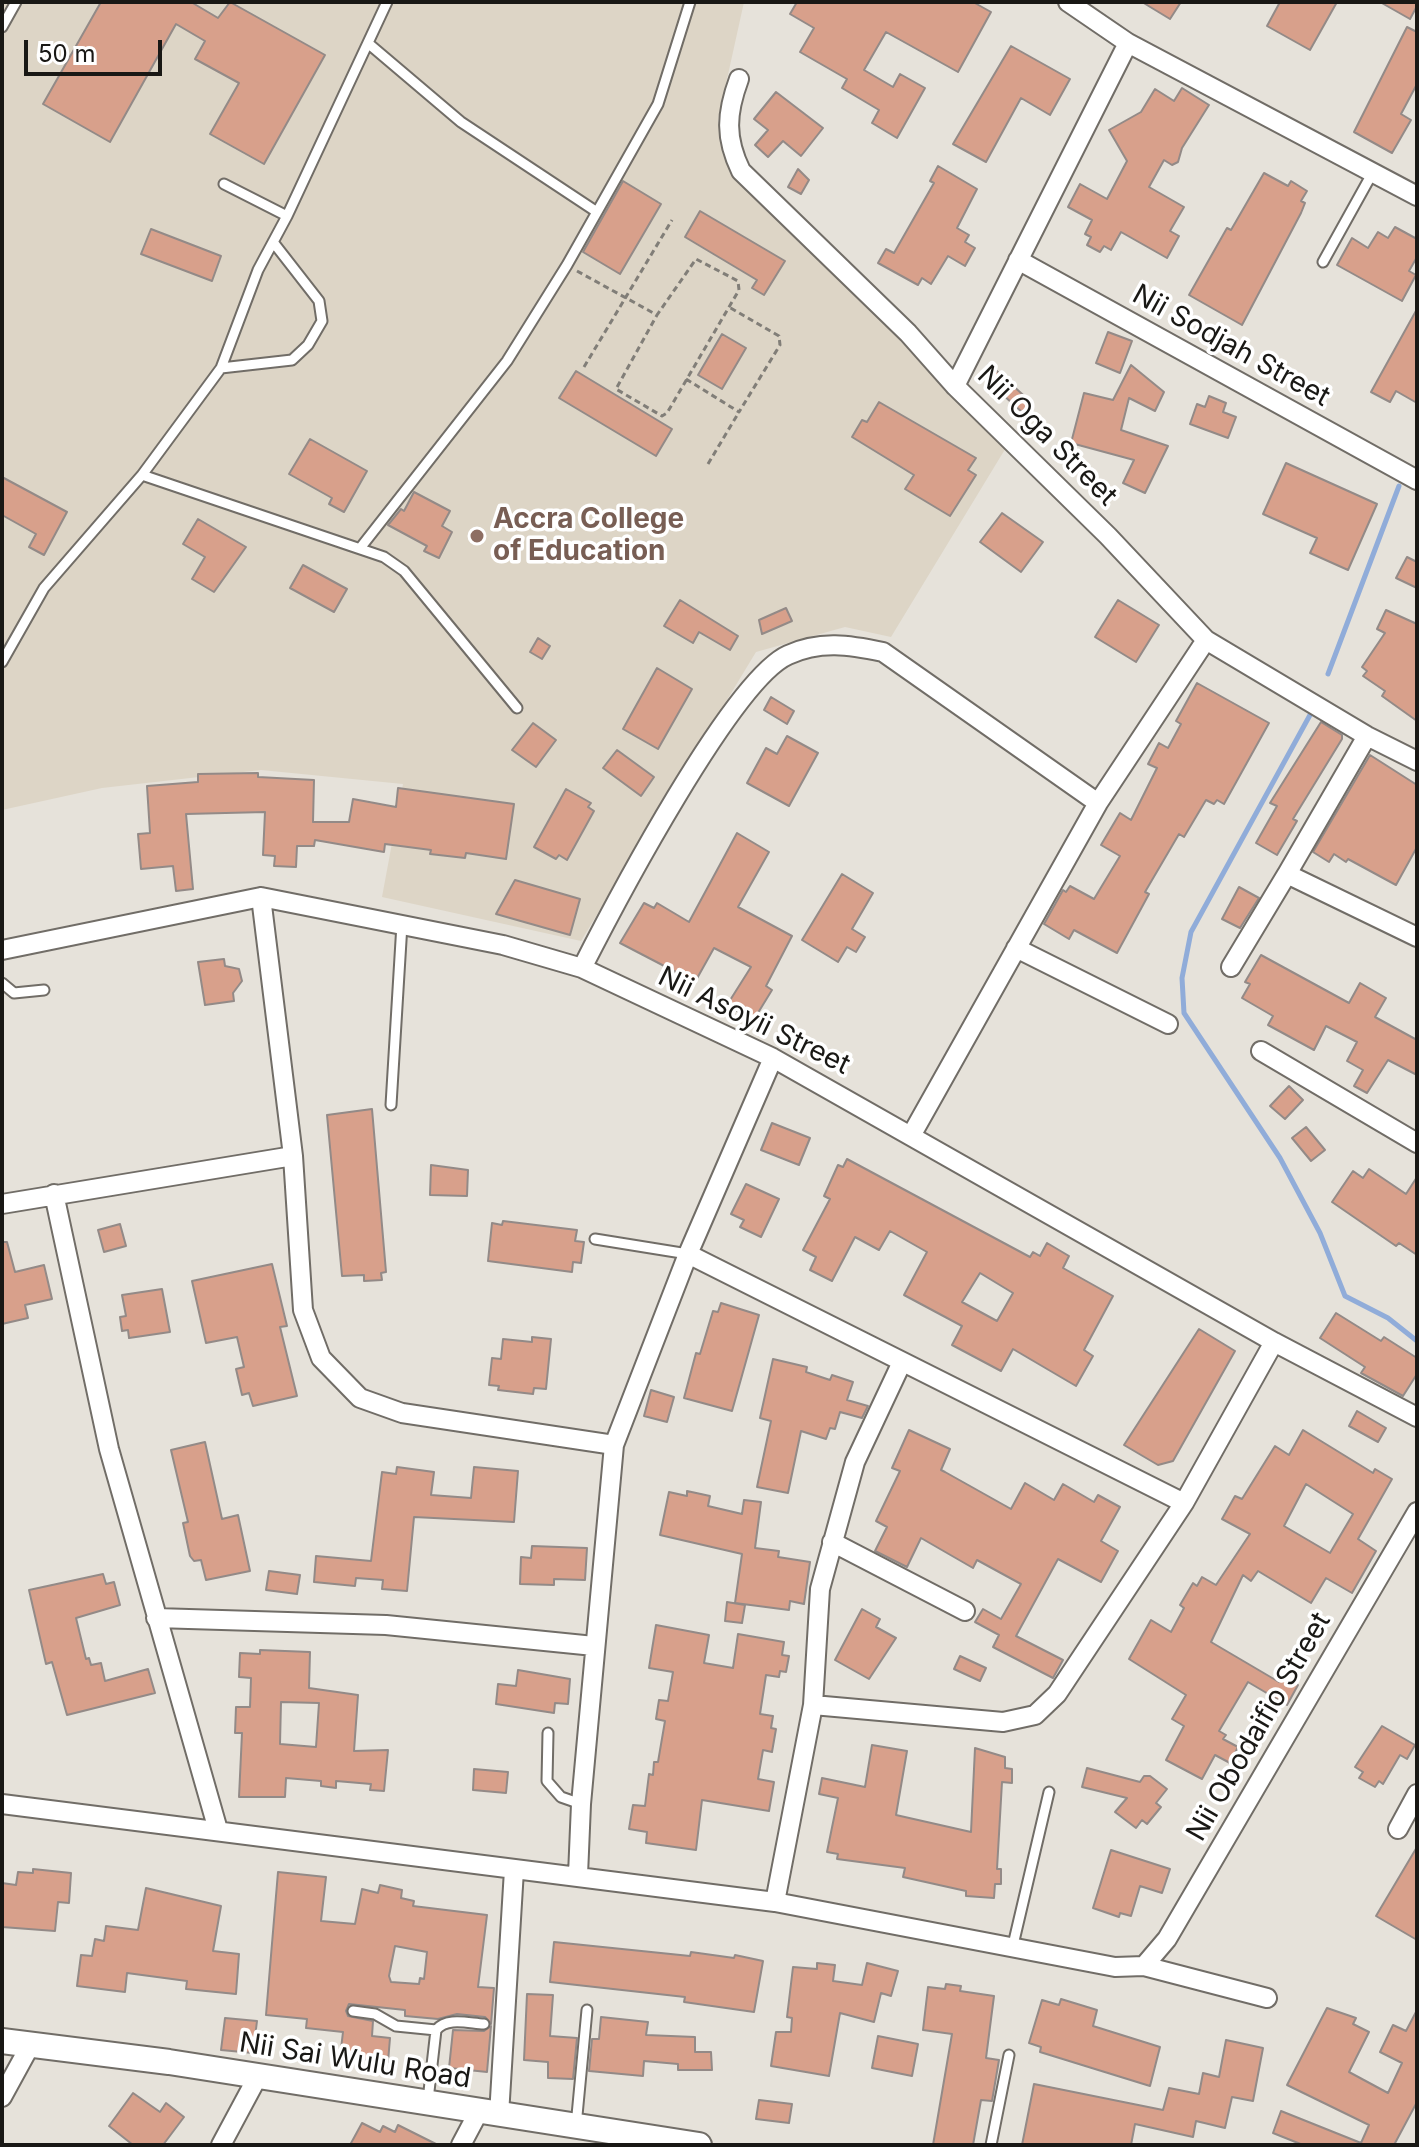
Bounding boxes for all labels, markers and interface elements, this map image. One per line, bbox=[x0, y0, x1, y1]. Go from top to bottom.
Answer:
scale bar bbox=[28, 24, 166, 74]
text: 50 m bbox=[38, 39, 96, 68]
street label: Nii Sodjah Street bbox=[1126, 278, 1336, 414]
street label: Nii Oga Street bbox=[970, 359, 1124, 513]
place label: Accra College of Education bbox=[493, 503, 684, 569]
marker: Accra College of Education bbox=[468, 527, 486, 545]
street label: Nii Asoyii Street bbox=[653, 960, 855, 1082]
street label: Nii Obodaifio Street bbox=[1180, 1607, 1338, 1847]
street label: Nii Sai Wulu Road bbox=[237, 2026, 473, 2096]

